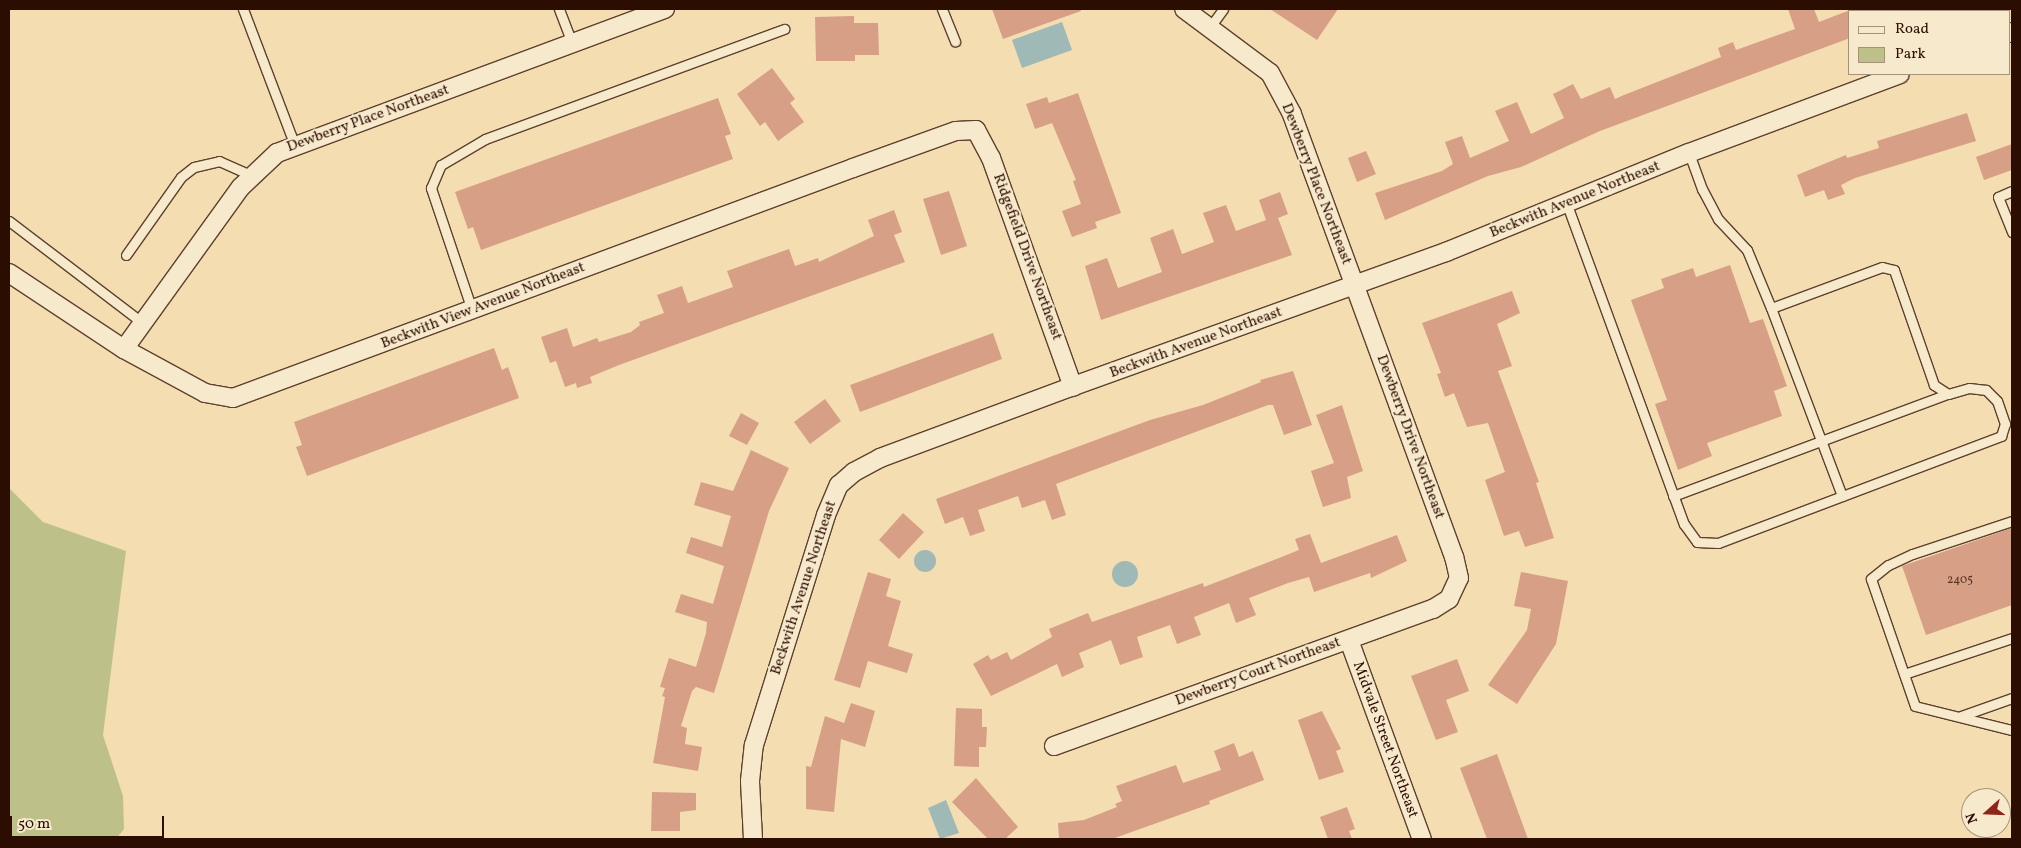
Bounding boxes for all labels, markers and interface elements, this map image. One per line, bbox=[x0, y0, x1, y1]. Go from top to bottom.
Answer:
legend bbox=[1848, 10, 2011, 75]
text: Road bbox=[1895, 19, 1929, 40]
text: Park bbox=[1895, 44, 1926, 65]
street label: Dewberry Place Northeast bbox=[284, 81, 452, 157]
street label: Dewberry Place Northeast bbox=[1277, 101, 1355, 267]
street label: Beckwith Avenue Northeast bbox=[1487, 158, 1663, 242]
street label: Ridgefield Drive Northeast bbox=[988, 171, 1066, 343]
street label: Beckwith View Avenue Northeast bbox=[378, 259, 588, 353]
street label: Beckwith Avenue Northeast bbox=[1107, 303, 1285, 383]
street label: Dewberry Drive Northeast bbox=[1372, 352, 1448, 522]
street label: Beckwith Avenue Northeast bbox=[767, 499, 841, 677]
house number: 2405 bbox=[1947, 574, 1973, 588]
street label: Dewberry Court Northeast bbox=[1173, 634, 1343, 710]
street label: Midvale Street Northeast bbox=[1348, 659, 1422, 821]
north arrow bbox=[1961, 788, 2011, 838]
scale bar bbox=[12, 806, 166, 838]
text: N bbox=[1962, 810, 1983, 826]
text: 50 m bbox=[18, 814, 50, 835]

